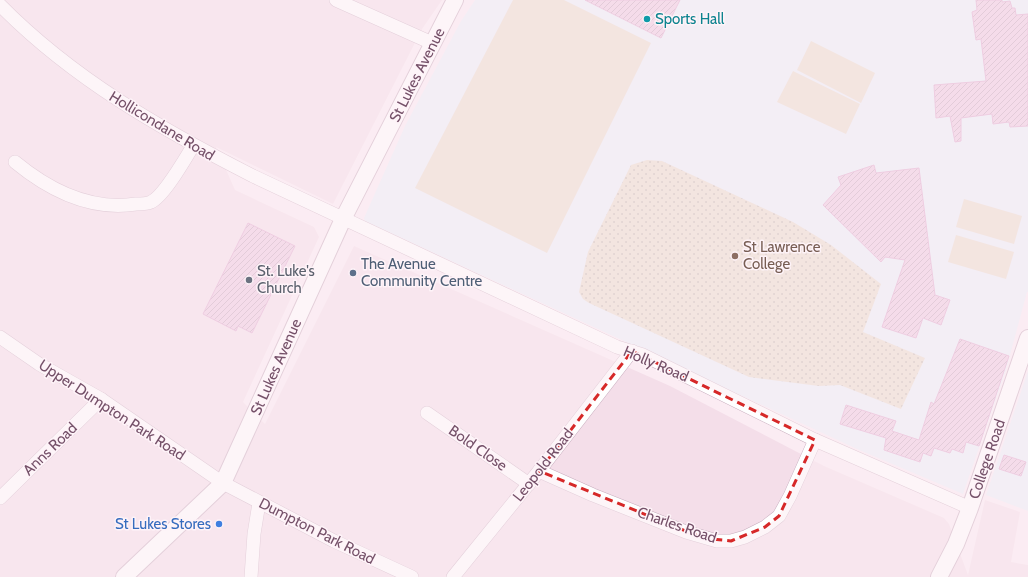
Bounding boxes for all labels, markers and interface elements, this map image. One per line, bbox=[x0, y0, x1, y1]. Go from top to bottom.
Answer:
place label: Sports Hall bbox=[655, 10, 725, 28]
marker: Sports Hall bbox=[642, 14, 652, 24]
street label: St Lukes Avenue bbox=[385, 25, 449, 125]
street label: Hollicondane Road bbox=[106, 87, 218, 165]
place label: St Lawrence College bbox=[743, 238, 821, 273]
marker: St Lawrence College bbox=[730, 251, 740, 261]
place label: The Avenue Community Centre bbox=[361, 255, 483, 290]
place label: St. Luke's Church bbox=[257, 262, 315, 297]
marker: The Avenue Community Centre bbox=[348, 268, 358, 278]
marker: St. Luke's Church bbox=[244, 275, 254, 285]
street label: St Lukes Avenue bbox=[247, 316, 305, 418]
street label: Holly Road bbox=[621, 342, 691, 386]
street label: Upper Dumpton Park Road bbox=[35, 356, 189, 464]
street label: College Road bbox=[965, 417, 1009, 501]
street label: Anns Road bbox=[19, 419, 81, 479]
street label: Bold Close bbox=[445, 421, 511, 475]
street label: Leopold Road bbox=[509, 425, 577, 505]
street label: Dumpton Park Road bbox=[256, 494, 378, 568]
street label: Charles Road bbox=[635, 503, 719, 547]
place label: St Lukes Stores bbox=[115, 515, 211, 533]
marker: St Lukes Stores bbox=[214, 519, 224, 529]

